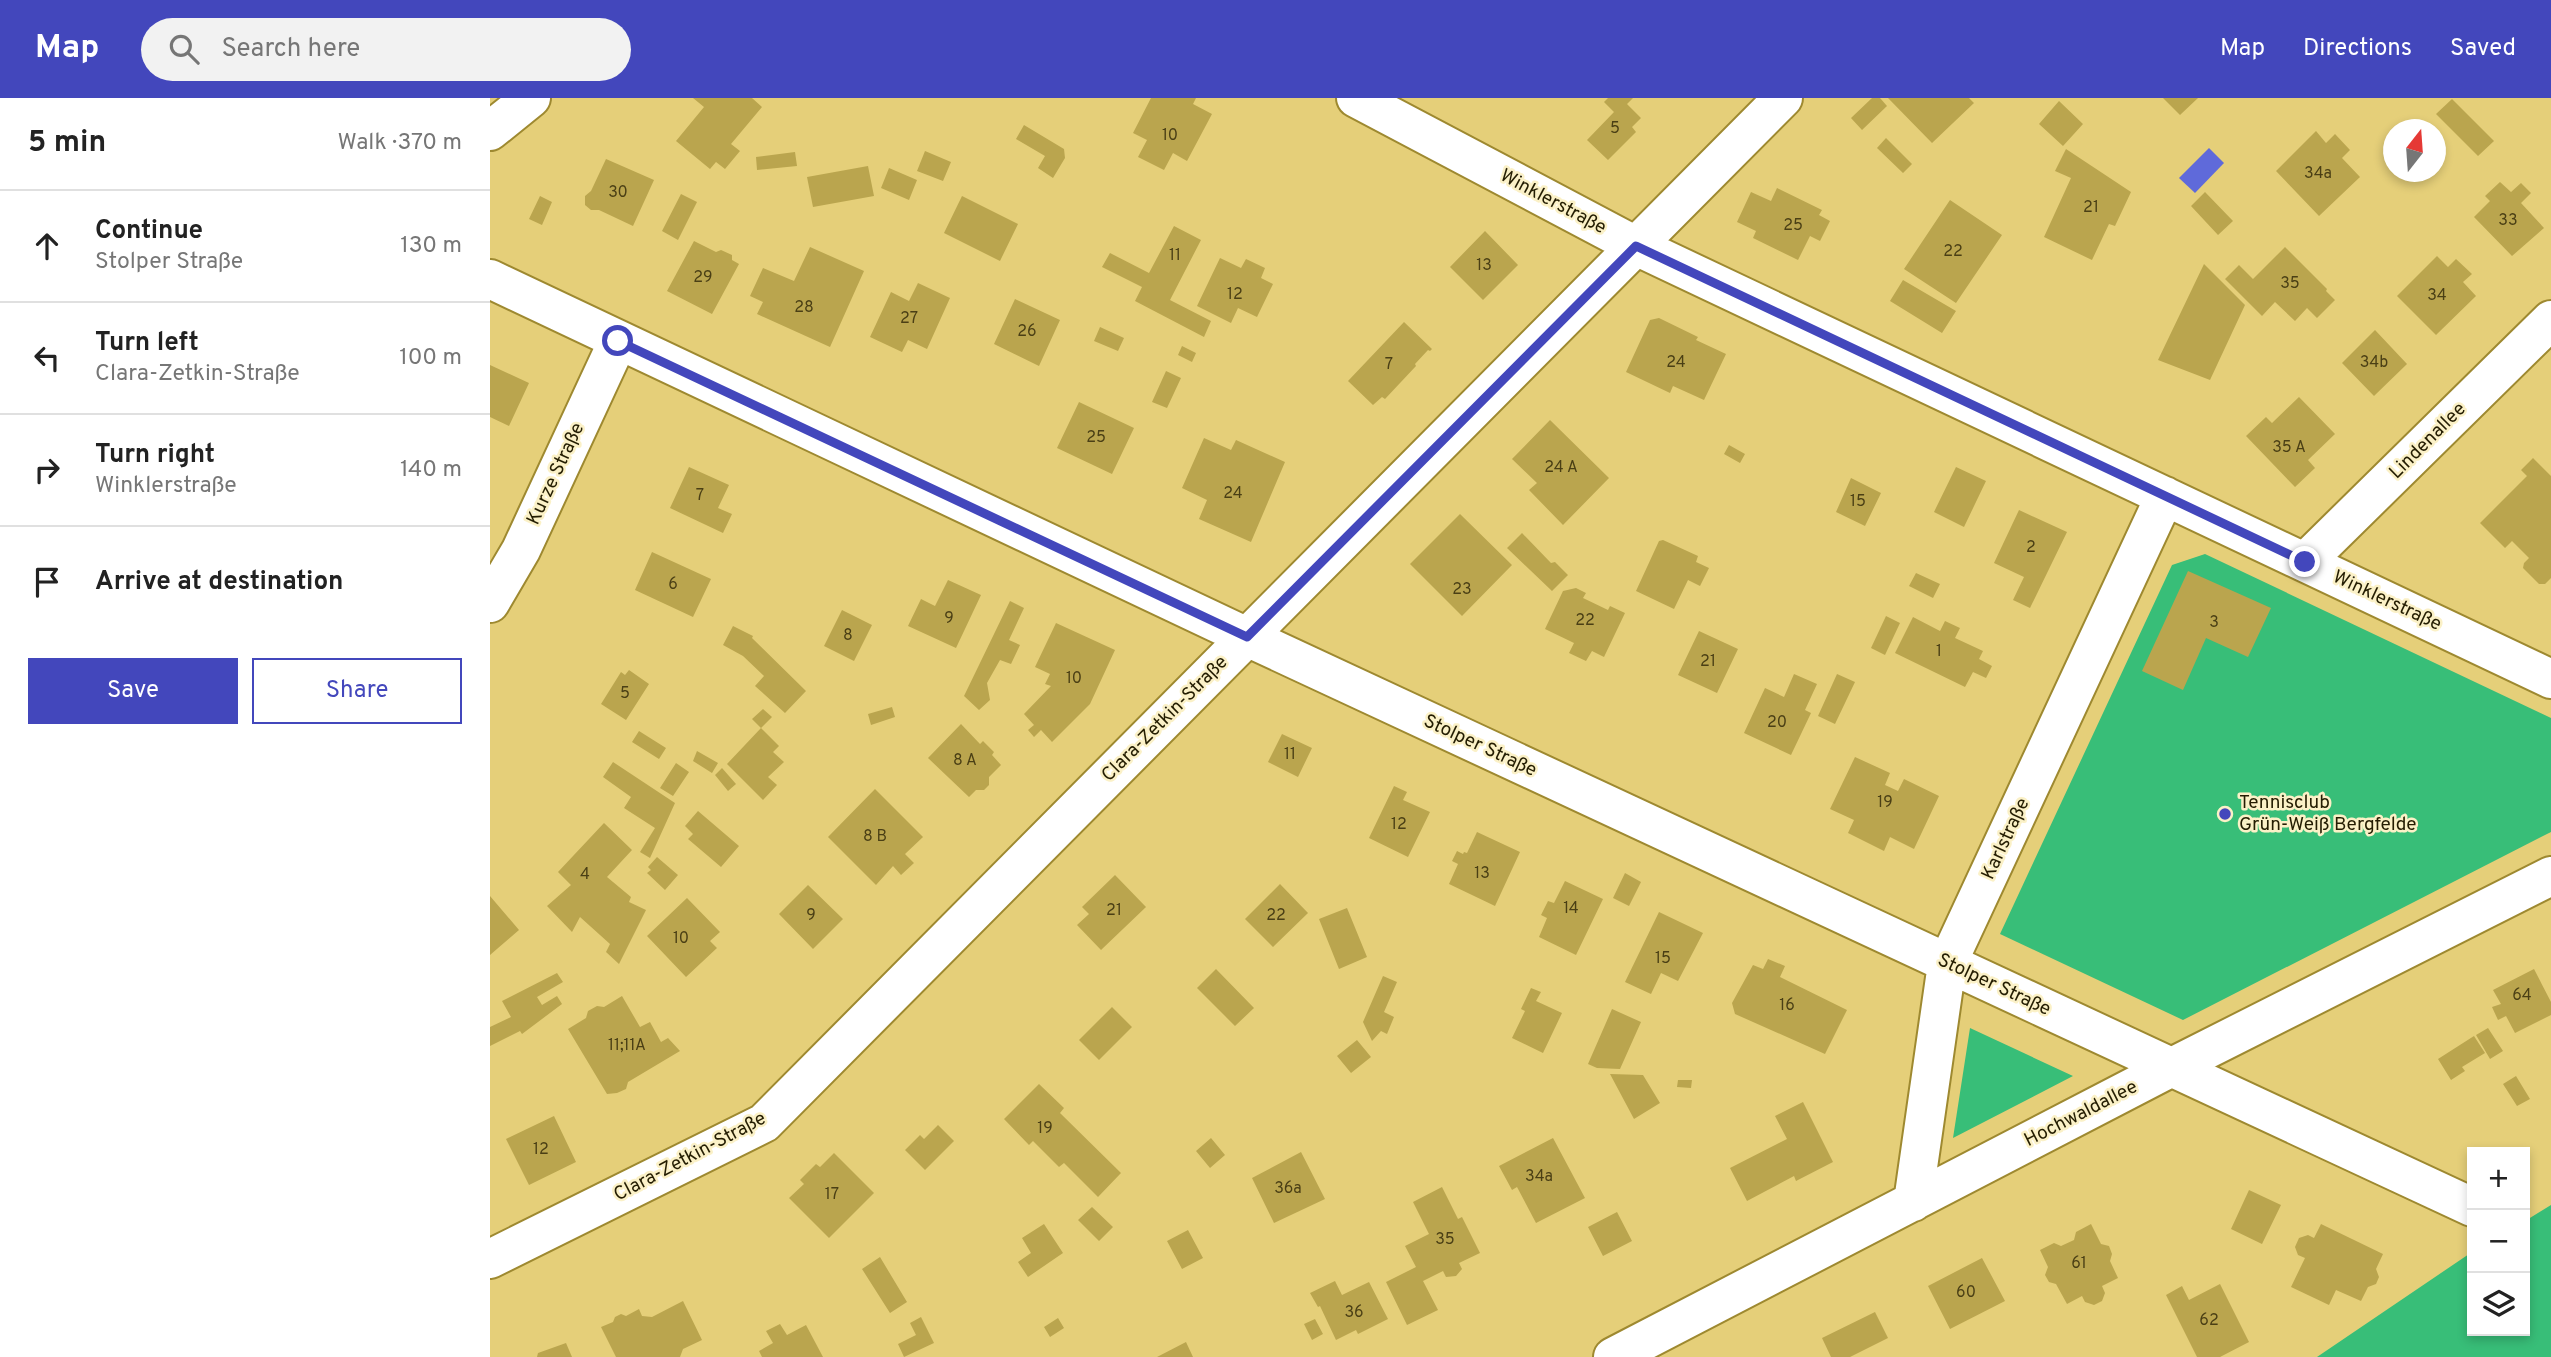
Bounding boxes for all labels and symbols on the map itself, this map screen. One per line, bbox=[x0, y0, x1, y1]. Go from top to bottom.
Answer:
house number: 5 bbox=[1610, 119, 1620, 139]
north arrow bbox=[2383, 119, 2446, 182]
house number: 10 bbox=[1162, 126, 1178, 146]
street label: Winklerstraße bbox=[1496, 164, 1610, 240]
house number: 34a bbox=[2304, 164, 2332, 184]
house number: 30 bbox=[608, 183, 628, 203]
house number: 21 bbox=[2083, 198, 2099, 218]
house number: 33 bbox=[2498, 211, 2518, 231]
house number: 25 bbox=[1783, 216, 1803, 236]
house number: 22 bbox=[1943, 242, 1963, 262]
house number: 11 bbox=[1169, 246, 1181, 266]
house number: 13 bbox=[1476, 256, 1492, 276]
house number: 29 bbox=[693, 268, 713, 288]
house number: 35 bbox=[2280, 274, 2300, 294]
house number: 12 bbox=[1227, 285, 1243, 305]
house number: 34 bbox=[2427, 286, 2447, 306]
house number: 28 bbox=[794, 298, 814, 318]
house number: 27 bbox=[900, 309, 918, 329]
house number: 26 bbox=[1017, 322, 1037, 342]
route start bbox=[602, 325, 633, 356]
house number: 24 bbox=[1666, 353, 1686, 373]
house number: 34b bbox=[2360, 353, 2388, 373]
house number: 7 bbox=[1385, 355, 1393, 375]
street label: Lindenallee bbox=[2384, 397, 2472, 485]
street label: Kurze Straße bbox=[522, 419, 590, 529]
house number: 25 bbox=[1086, 428, 1106, 448]
house number: 35 A bbox=[2272, 438, 2306, 458]
house number: 24 A bbox=[1544, 458, 1578, 478]
house number: 24 bbox=[1223, 484, 1243, 504]
house number: 7 bbox=[696, 486, 704, 506]
house number: 15 bbox=[1850, 492, 1866, 512]
house number: 2 bbox=[2026, 538, 2036, 558]
route end bbox=[2289, 546, 2320, 577]
street label: Winklerstraße bbox=[2329, 565, 2445, 637]
house number: 6 bbox=[668, 575, 678, 595]
house number: 23 bbox=[1452, 580, 1472, 600]
house number: 9 bbox=[944, 609, 954, 629]
house number: 22 bbox=[1575, 611, 1595, 631]
house number: 3 bbox=[2209, 613, 2219, 633]
house number: 8 bbox=[843, 626, 853, 646]
house number: 1 bbox=[1936, 642, 1942, 662]
street label: Clara-Zetkin-Straße bbox=[1097, 651, 1233, 787]
house number: 21 bbox=[1700, 652, 1716, 672]
house number: 10 bbox=[1066, 669, 1082, 689]
house number: 5 bbox=[620, 684, 630, 704]
street label: Stolper Straße bbox=[1419, 709, 1541, 783]
house number: 20 bbox=[1767, 713, 1787, 733]
house number: 11 bbox=[1284, 745, 1296, 765]
house number: 8 A bbox=[953, 751, 977, 771]
place label: Tennisclub Grün-Weiß Bergfelde bbox=[2239, 791, 2417, 837]
house number: 19 bbox=[1877, 793, 1893, 813]
street label: Karlstraße bbox=[1977, 794, 2035, 884]
marker: Tennisclub Grün-Weiß Bergfelde bbox=[2217, 806, 2233, 822]
house number: 12 bbox=[1391, 815, 1407, 835]
house number: 8 B bbox=[863, 827, 887, 847]
house number: 13 bbox=[1474, 864, 1490, 884]
house number: 4 bbox=[580, 865, 590, 885]
house number: 14 bbox=[1563, 899, 1579, 919]
house number: 21 bbox=[1106, 901, 1122, 921]
house number: 9 bbox=[806, 906, 816, 926]
house number: 22 bbox=[1266, 906, 1286, 926]
house number: 10 bbox=[673, 929, 689, 949]
street label: Stolper Straße bbox=[1933, 948, 2055, 1022]
house number: 15 bbox=[1655, 949, 1671, 969]
house number: 64 bbox=[2512, 986, 2532, 1006]
house number: 16 bbox=[1779, 996, 1795, 1016]
house number: 11;11A bbox=[608, 1036, 646, 1056]
street label: Hochwaldallee bbox=[2020, 1075, 2142, 1153]
street label: Clara-Zetkin-Straße bbox=[610, 1107, 770, 1207]
house number: 19 bbox=[1037, 1119, 1053, 1139]
house number: 12 bbox=[533, 1140, 549, 1160]
house number: 34a bbox=[1525, 1167, 1553, 1187]
house number: 36a bbox=[1274, 1179, 1302, 1199]
house number: 17 bbox=[825, 1185, 839, 1205]
house number: 35 bbox=[1435, 1230, 1455, 1250]
house number: 61 bbox=[2071, 1254, 2087, 1274]
house number: 60 bbox=[1956, 1283, 1976, 1303]
house number: 36 bbox=[1344, 1303, 1364, 1323]
house number: 62 bbox=[2199, 1311, 2219, 1331]

